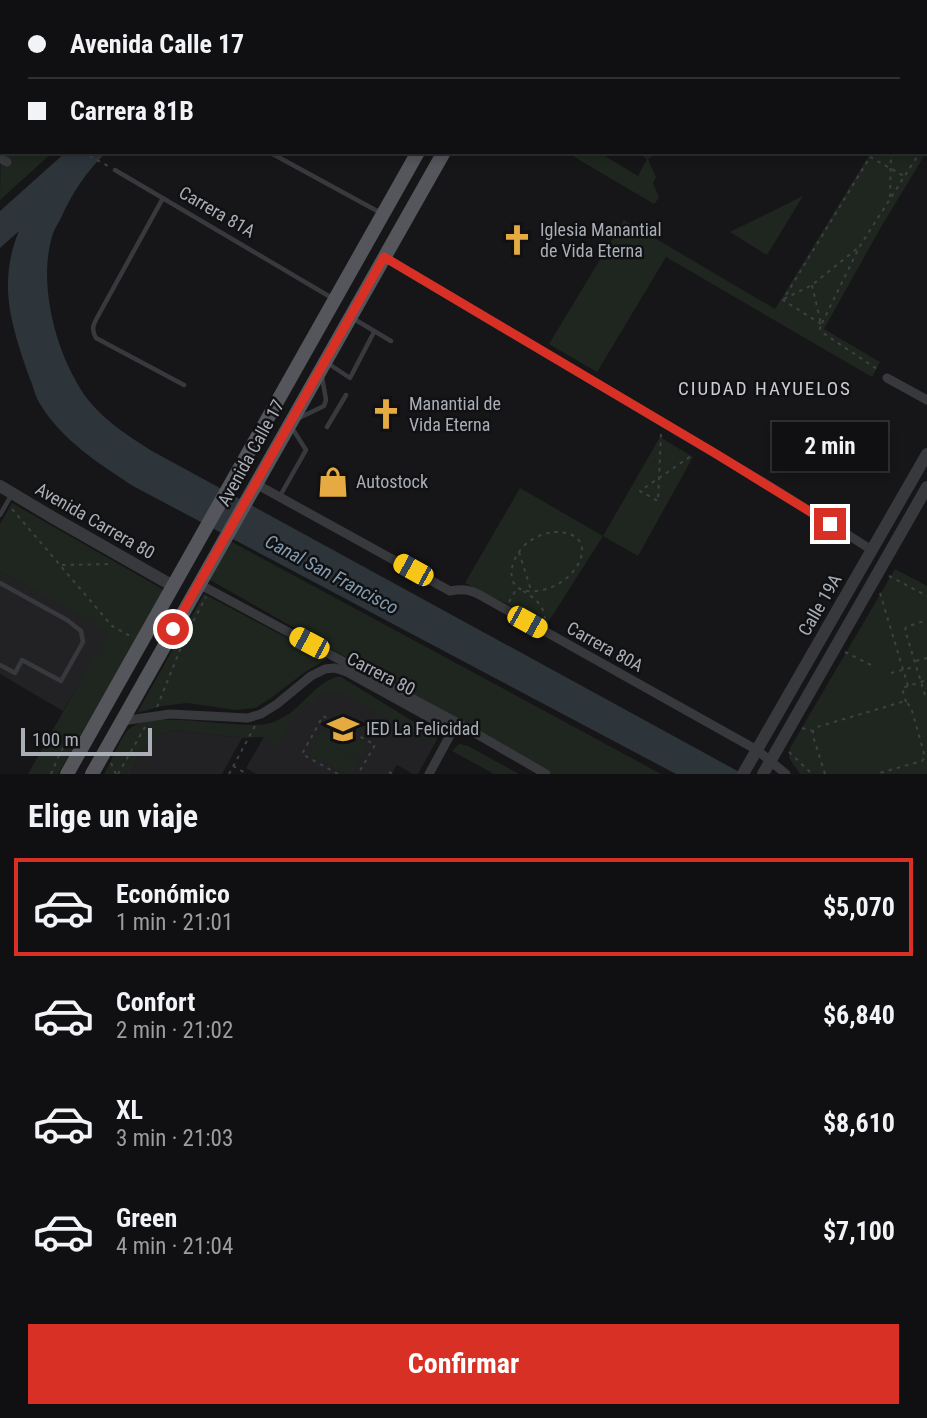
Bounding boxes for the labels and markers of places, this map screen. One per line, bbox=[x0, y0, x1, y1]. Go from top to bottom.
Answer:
place label: Iglesia Manantial de Vida Eterna bbox=[540, 219, 662, 261]
church icon: Iglesia Manantial de Vida Eterna bbox=[500, 223, 534, 257]
place label: Manantial de Vida Eterna bbox=[409, 393, 501, 435]
church icon: Manantial de Vida Eterna bbox=[369, 397, 403, 431]
shop icon: Autostock bbox=[316, 465, 350, 499]
place label: Autostock bbox=[356, 471, 428, 492]
school or university icon: IED La Felicidad bbox=[326, 712, 360, 746]
place label: IED La Felicidad bbox=[366, 718, 479, 739]

